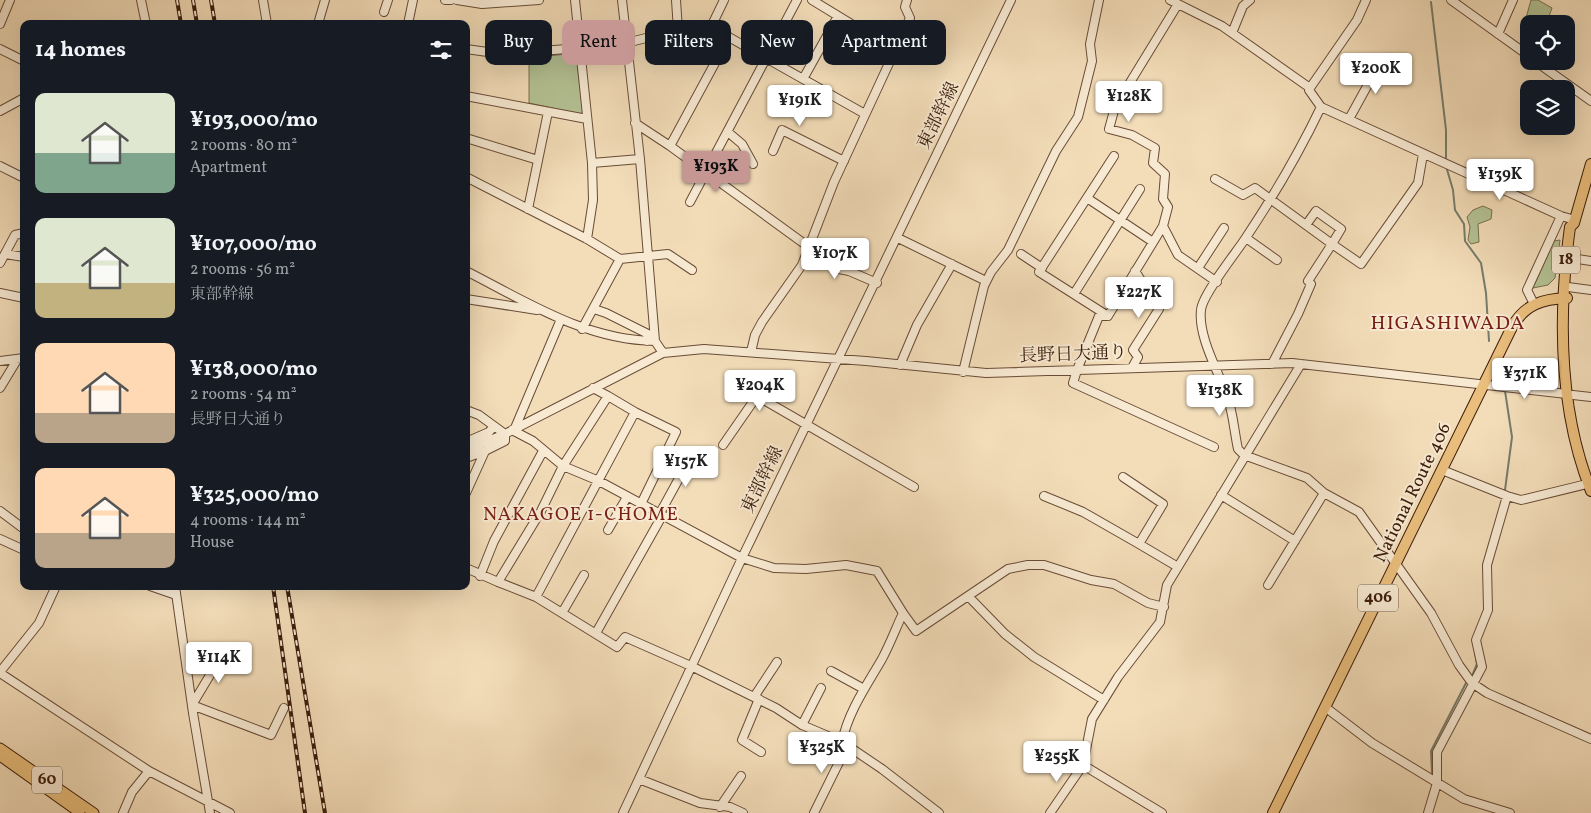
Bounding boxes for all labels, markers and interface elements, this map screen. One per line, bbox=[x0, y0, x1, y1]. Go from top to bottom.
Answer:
map controls bbox=[1520, 15, 1575, 135]
button: locate bbox=[1520, 15, 1575, 70]
chip: Buy bbox=[485, 20, 552, 65]
chip: Rent bbox=[562, 20, 635, 65]
chip: Filters bbox=[645, 20, 731, 65]
chip: New bbox=[741, 20, 813, 65]
chip: Apartment bbox=[823, 20, 946, 65]
text: 14 homes bbox=[35, 36, 126, 65]
icon: filters bbox=[427, 36, 455, 64]
pin: ¥200K bbox=[1341, 52, 1411, 95]
text: ¥200K bbox=[1351, 58, 1401, 80]
street label: 東部幹線 bbox=[912, 78, 966, 154]
pin: ¥128K bbox=[1094, 80, 1164, 123]
button: layers bbox=[1520, 80, 1575, 135]
pin: ¥191K bbox=[765, 84, 835, 127]
text: ¥128K bbox=[1106, 86, 1152, 108]
text: ¥191K bbox=[778, 90, 822, 112]
text: ¥193,000/mo bbox=[190, 106, 318, 135]
icon: home bbox=[75, 113, 135, 173]
text: 2 rooms · 80 m² bbox=[190, 135, 297, 157]
pin: ¥193K bbox=[681, 150, 751, 193]
text: ¥193K bbox=[694, 156, 738, 178]
text: Apartment bbox=[190, 157, 267, 179]
pin: ¥139K bbox=[1465, 158, 1535, 201]
text: ¥139K bbox=[1478, 164, 1522, 186]
text: ¥107,000/mo bbox=[190, 230, 317, 259]
icon: home bbox=[75, 238, 135, 298]
pin: ¥107K bbox=[800, 238, 870, 280]
text: ¥107K bbox=[812, 243, 858, 265]
road number: 18 bbox=[1552, 246, 1580, 274]
text: 2 rooms · 56 m² bbox=[190, 259, 295, 281]
pin: ¥227K bbox=[1104, 276, 1174, 319]
text: ¥227K bbox=[1116, 282, 1162, 304]
text: 東部幹線 bbox=[190, 284, 254, 306]
district label: HIGASHIWADA bbox=[1371, 310, 1525, 338]
street label: 長野日大通り bbox=[1019, 341, 1127, 369]
text: ¥138,000/mo bbox=[190, 355, 318, 384]
pin: ¥371K bbox=[1490, 358, 1560, 400]
icon: home bbox=[75, 363, 135, 423]
text: ¥371K bbox=[1503, 363, 1547, 385]
pin: ¥204K bbox=[725, 370, 795, 412]
pin: ¥138K bbox=[1185, 374, 1255, 417]
text: ¥204K bbox=[735, 375, 785, 397]
text: ¥138K bbox=[1197, 380, 1243, 402]
text: 2 rooms · 54 m² bbox=[190, 384, 297, 406]
text: 長野日大通り bbox=[190, 409, 286, 431]
street label: National Route 406 bbox=[1368, 419, 1458, 567]
street label: 東部幹線 bbox=[736, 442, 790, 518]
pin: ¥157K bbox=[651, 446, 721, 488]
text: ¥157K bbox=[664, 451, 708, 473]
text: ¥325,000/mo bbox=[190, 481, 319, 510]
icon: home bbox=[75, 488, 135, 548]
district label: NAKAGOE 1-CHOME bbox=[483, 502, 679, 528]
text: 4 rooms · 144 m² bbox=[190, 510, 306, 532]
text: House bbox=[190, 532, 234, 554]
road number: 406 bbox=[1358, 584, 1398, 612]
pin: ¥114K bbox=[184, 642, 254, 684]
text: ¥114K bbox=[197, 647, 241, 669]
pin: ¥325K bbox=[787, 732, 857, 774]
text: ¥325K bbox=[799, 737, 845, 759]
pin: ¥255K bbox=[1022, 740, 1092, 783]
text: ¥255K bbox=[1034, 746, 1080, 768]
road number: 60 bbox=[32, 766, 62, 794]

